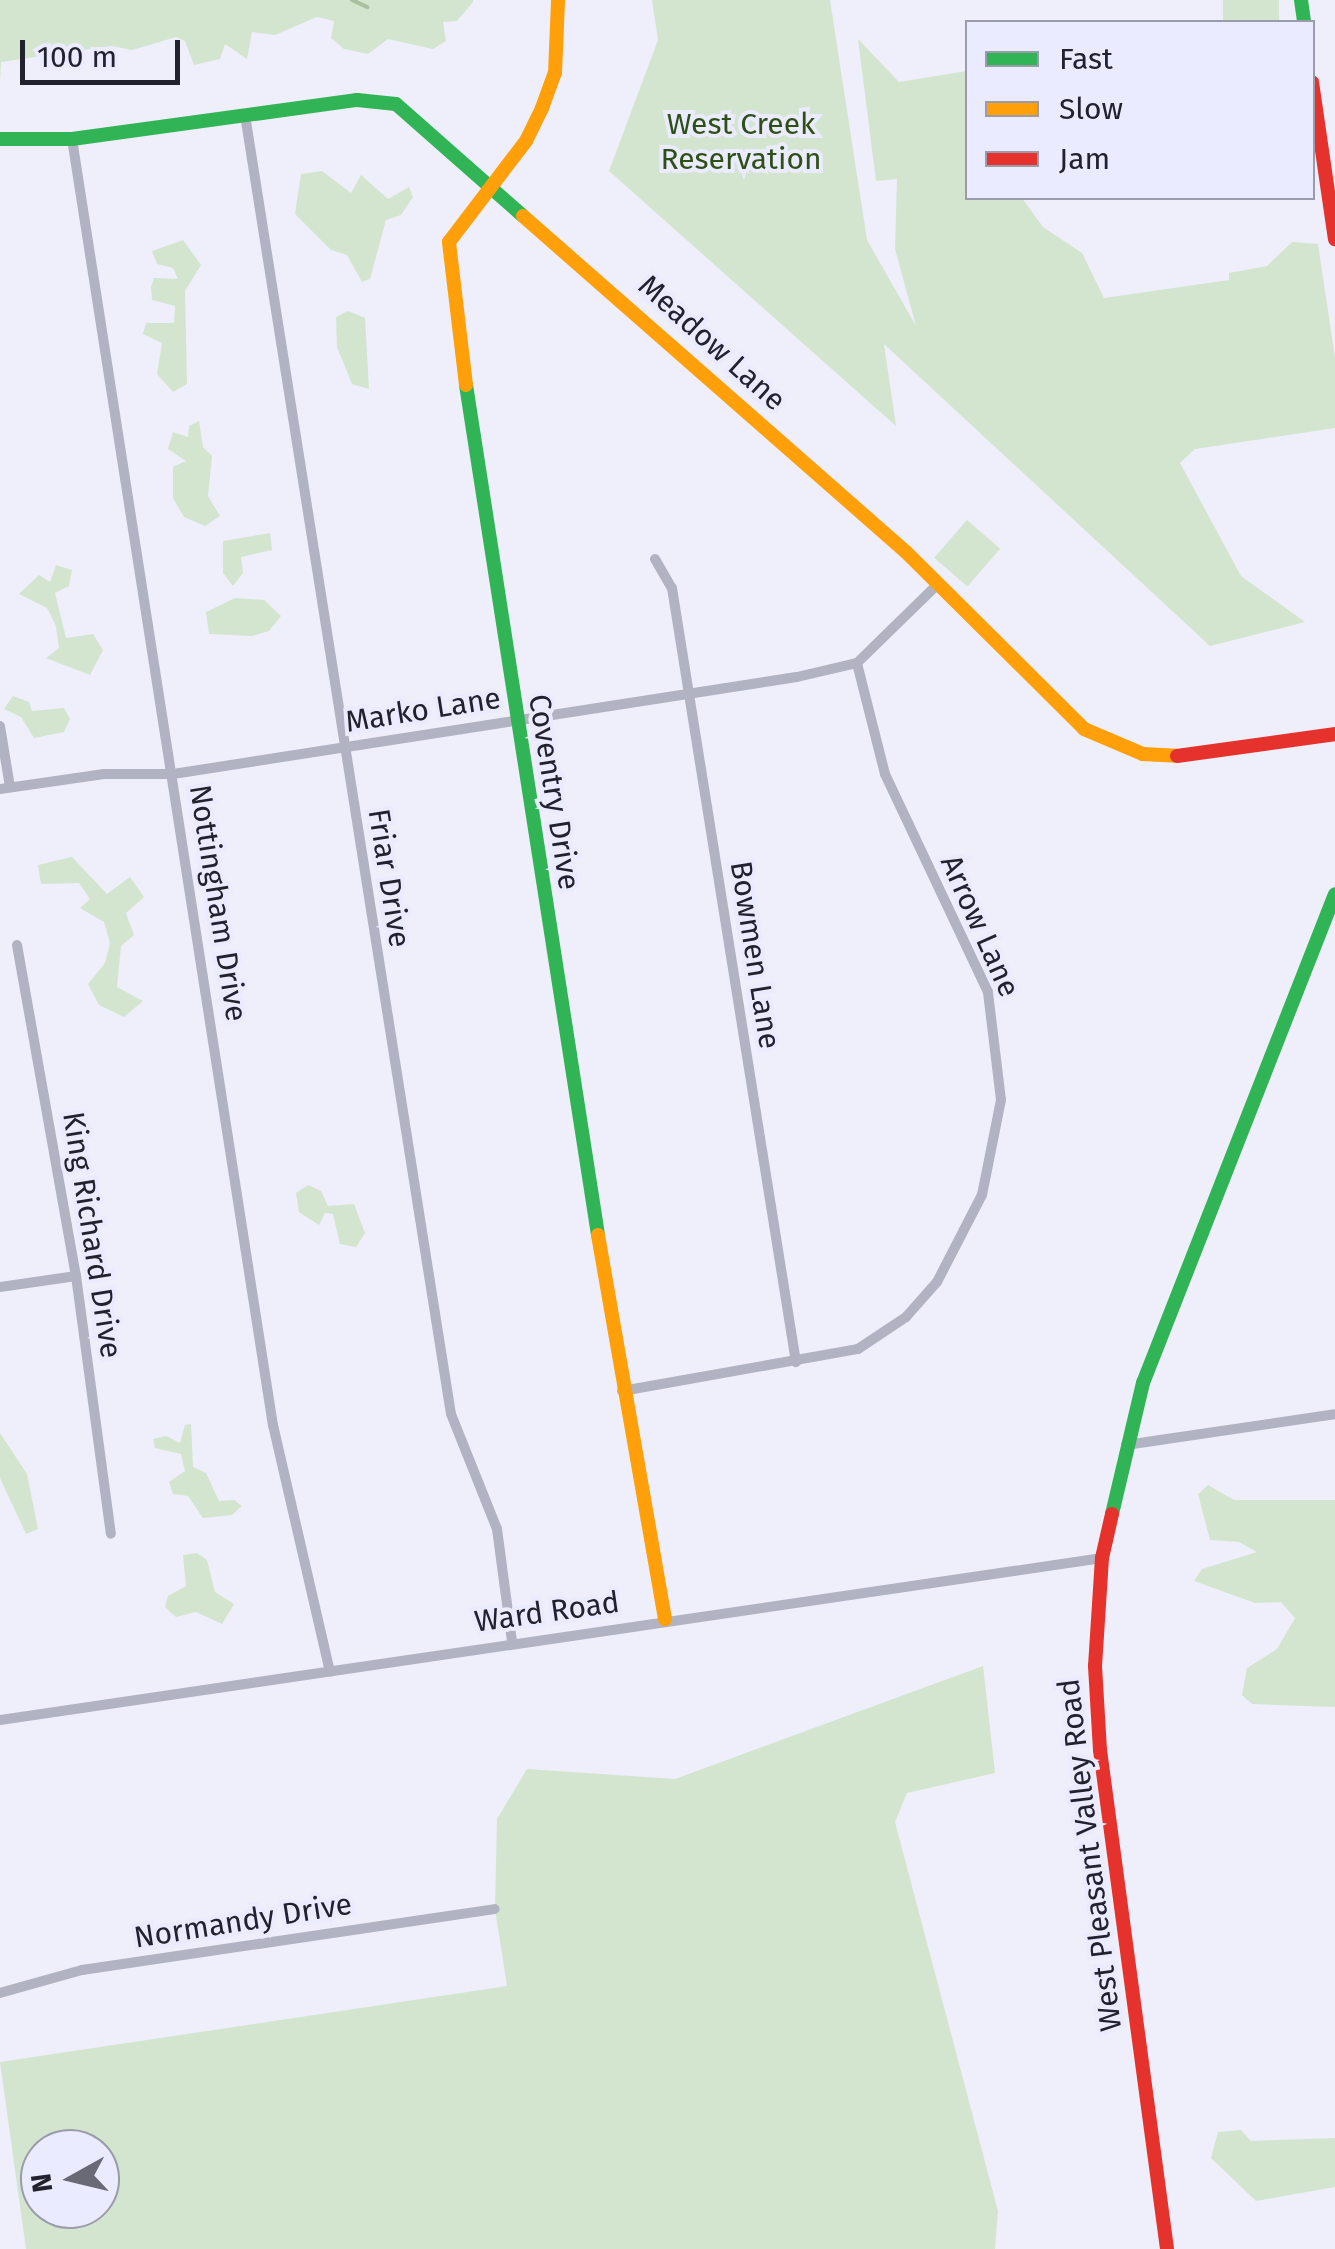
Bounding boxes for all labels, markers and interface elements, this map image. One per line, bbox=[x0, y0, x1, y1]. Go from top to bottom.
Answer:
scale bar bbox=[25, 20, 185, 82]
legend bbox=[965, 20, 1315, 200]
text: 100 m bbox=[37, 39, 117, 75]
text: Fast bbox=[1059, 41, 1113, 77]
text: Slow bbox=[1059, 91, 1123, 127]
park label: West Creek Reservation bbox=[661, 106, 821, 176]
text: Jam bbox=[1059, 141, 1110, 177]
street label: Meadow Lane bbox=[631, 268, 793, 418]
street label: Marko Lane bbox=[343, 680, 503, 740]
street label: Coventry Drive bbox=[521, 692, 587, 892]
street label: Nottingham Drive bbox=[182, 782, 254, 1024]
street label: Friar Drive bbox=[360, 806, 418, 950]
street label: Arrow Lane bbox=[933, 850, 1027, 1002]
street label: Bowmen Lane bbox=[722, 858, 788, 1052]
street label: King Richard Drive bbox=[55, 1109, 129, 1361]
street label: Ward Road bbox=[472, 1584, 622, 1640]
street label: West Pleasant Valley Road bbox=[1051, 1677, 1129, 2033]
street label: Normandy Drive bbox=[131, 1886, 355, 1956]
north arrow bbox=[20, 2129, 120, 2229]
text: N bbox=[24, 2171, 59, 2194]

